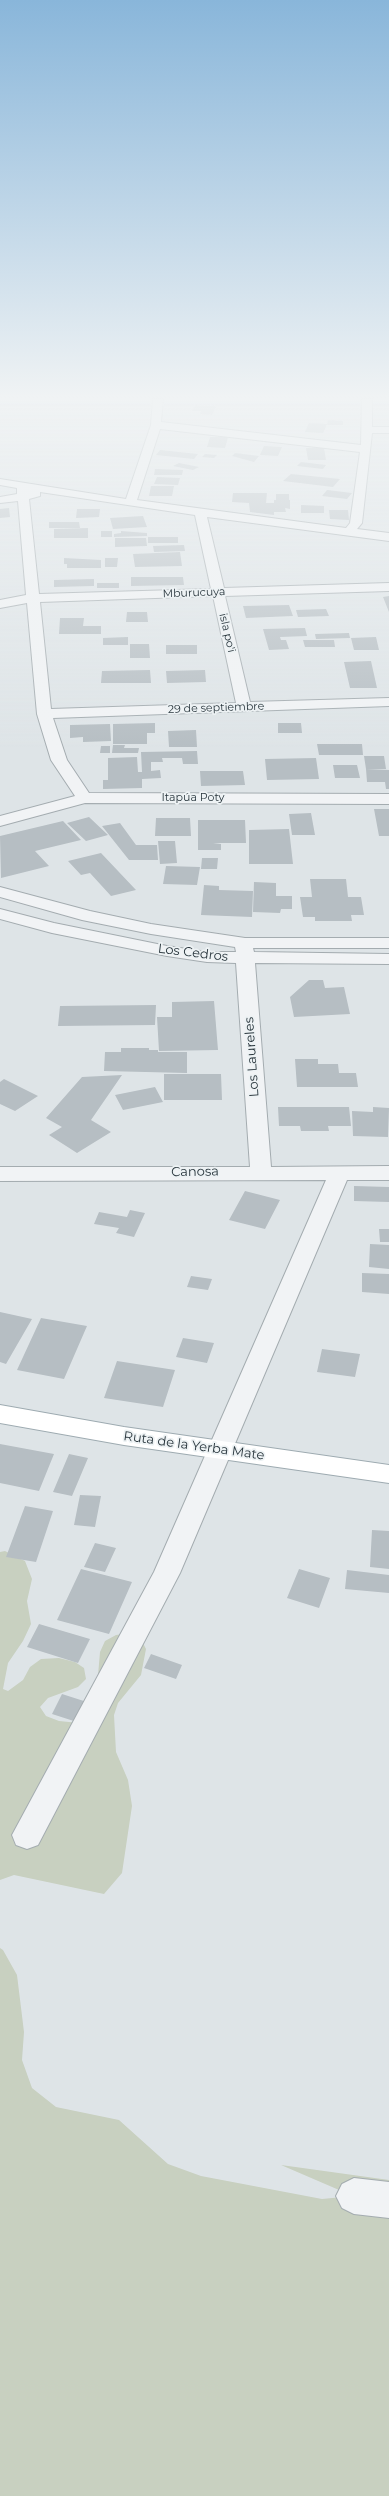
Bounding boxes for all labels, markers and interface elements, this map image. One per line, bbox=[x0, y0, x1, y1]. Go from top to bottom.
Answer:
street label: Mburucuya bbox=[162, 585, 226, 601]
street label: isla po'i bbox=[216, 612, 238, 654]
street label: 29 de septiembre bbox=[168, 700, 264, 716]
street label: Itapúa Poty bbox=[162, 791, 224, 805]
street label: Los Cedros bbox=[157, 941, 229, 965]
street label: Los Laureles bbox=[241, 1016, 263, 1098]
street label: Canosa bbox=[171, 1164, 219, 1180]
street label: Ruta de la Yerba Mate bbox=[123, 1428, 265, 1464]

